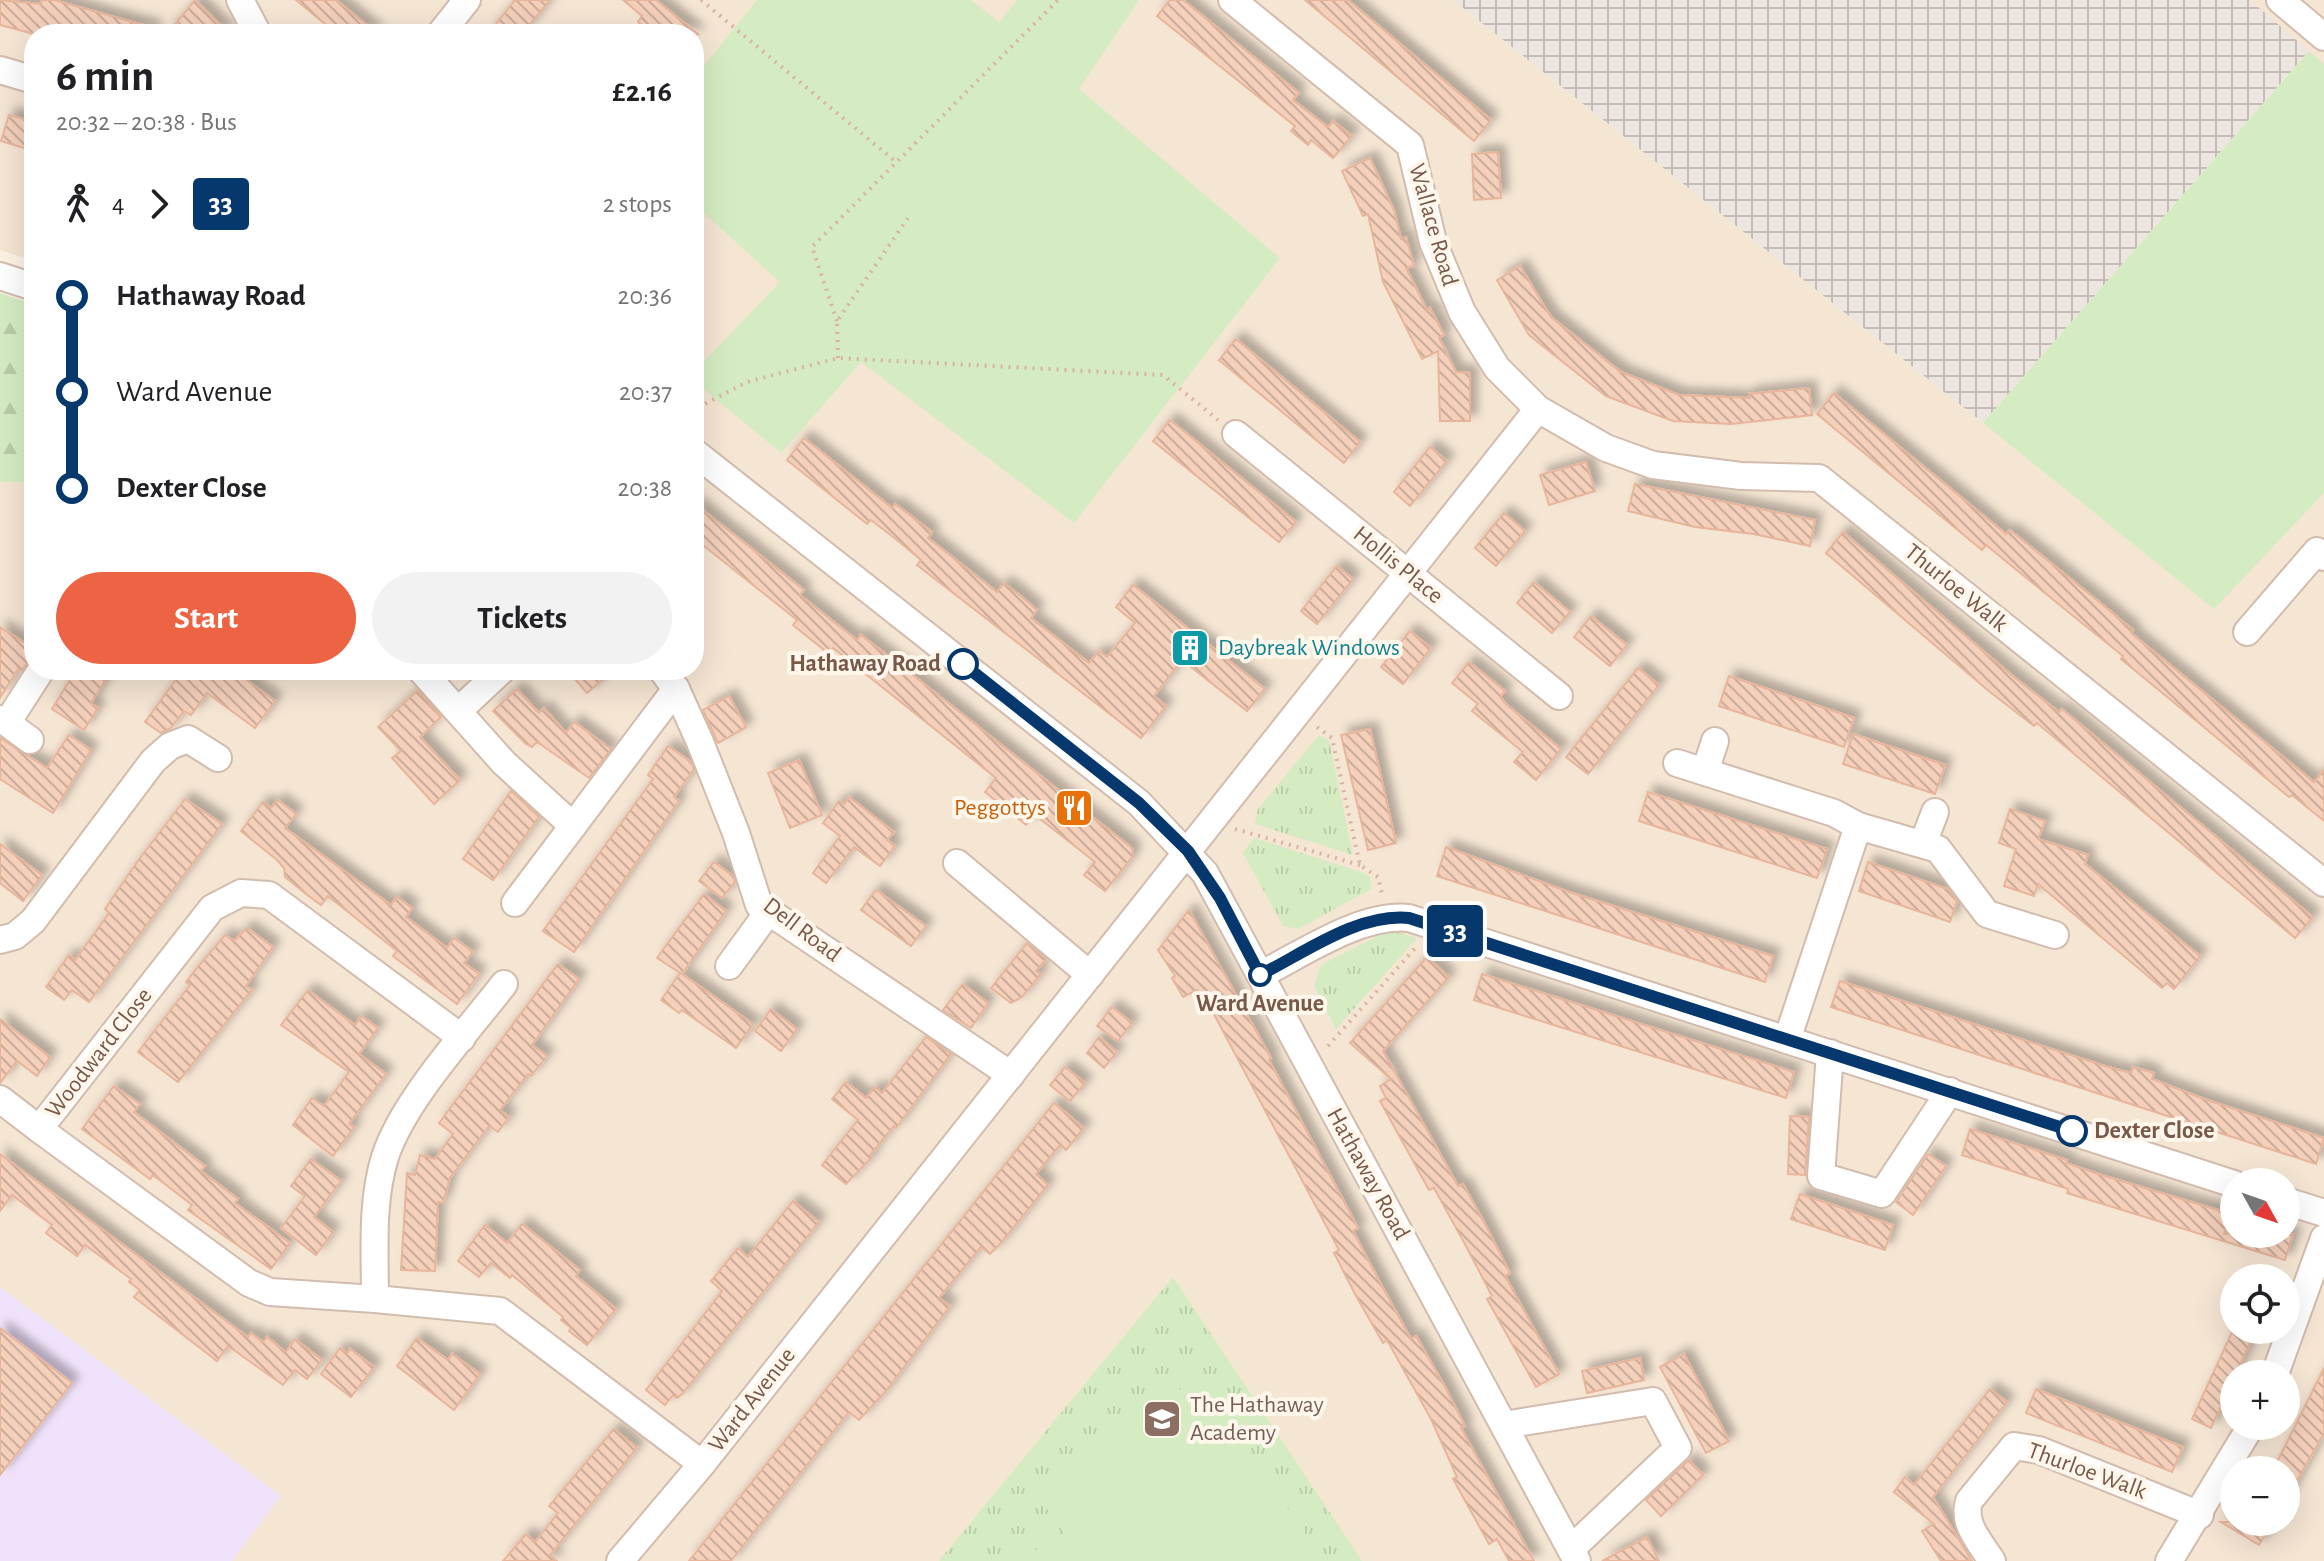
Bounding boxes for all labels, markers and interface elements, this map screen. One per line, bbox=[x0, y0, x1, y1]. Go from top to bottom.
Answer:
text: 6 min bbox=[56, 55, 154, 99]
text: £2.16 bbox=[612, 77, 672, 107]
text: 20:32 – 20:38 · Bus bbox=[56, 109, 237, 135]
street label: Wallace Road bbox=[1404, 161, 1462, 289]
icon: walk bbox=[56, 182, 100, 226]
icon: forward bbox=[137, 182, 181, 226]
text: 33 bbox=[209, 190, 233, 218]
text: 4 bbox=[112, 191, 125, 217]
text: 2 stops bbox=[603, 191, 672, 217]
text: Hathaway Road bbox=[116, 281, 306, 311]
text: 20:36 bbox=[618, 283, 672, 309]
text: Ward Avenue bbox=[116, 377, 272, 407]
text: 20:37 bbox=[619, 379, 672, 405]
text: Dexter Close bbox=[116, 473, 267, 503]
text: 20:38 bbox=[617, 475, 672, 501]
street label: Hollis Place bbox=[1348, 522, 1448, 608]
street label: Thurloe Walk bbox=[1900, 539, 2012, 637]
button: Start bbox=[56, 572, 356, 664]
button: Tickets bbox=[372, 572, 672, 664]
building icon: Daybreak Windows bbox=[1169, 627, 1211, 669]
place label: Daybreak Windows bbox=[1218, 636, 1400, 660]
marker: Hathaway Road bbox=[948, 649, 978, 679]
place label: Hathaway Road bbox=[789, 652, 941, 676]
restaurant icon: Peggottys bbox=[1053, 787, 1095, 829]
place label: Peggottys bbox=[954, 796, 1046, 820]
street label: Dell Road bbox=[759, 893, 845, 967]
line badge: 33 bbox=[1419, 905, 1491, 957]
text: 33 bbox=[1443, 917, 1467, 945]
marker: Ward Avenue bbox=[1249, 964, 1271, 986]
street label: Woodward Close bbox=[41, 984, 157, 1122]
place label: Ward Avenue bbox=[1196, 992, 1324, 1016]
street label: Hathaway Road bbox=[1322, 1104, 1414, 1244]
marker: Dexter Close bbox=[2057, 1116, 2087, 1146]
place label: Dexter Close bbox=[2094, 1119, 2214, 1143]
north arrow bbox=[2220, 1168, 2300, 1248]
map controls bbox=[2220, 1168, 2300, 1536]
button: locate bbox=[2220, 1264, 2300, 1344]
street label: Ward Avenue bbox=[704, 1343, 800, 1457]
button: + bbox=[2220, 1360, 2300, 1440]
place label: The Hathaway Academy bbox=[1190, 1393, 1324, 1445]
school or university icon: The Hathaway Academy bbox=[1141, 1398, 1183, 1440]
street label: Thurloe Walk bbox=[2024, 1438, 2150, 1504]
button: − bbox=[2220, 1456, 2300, 1536]

